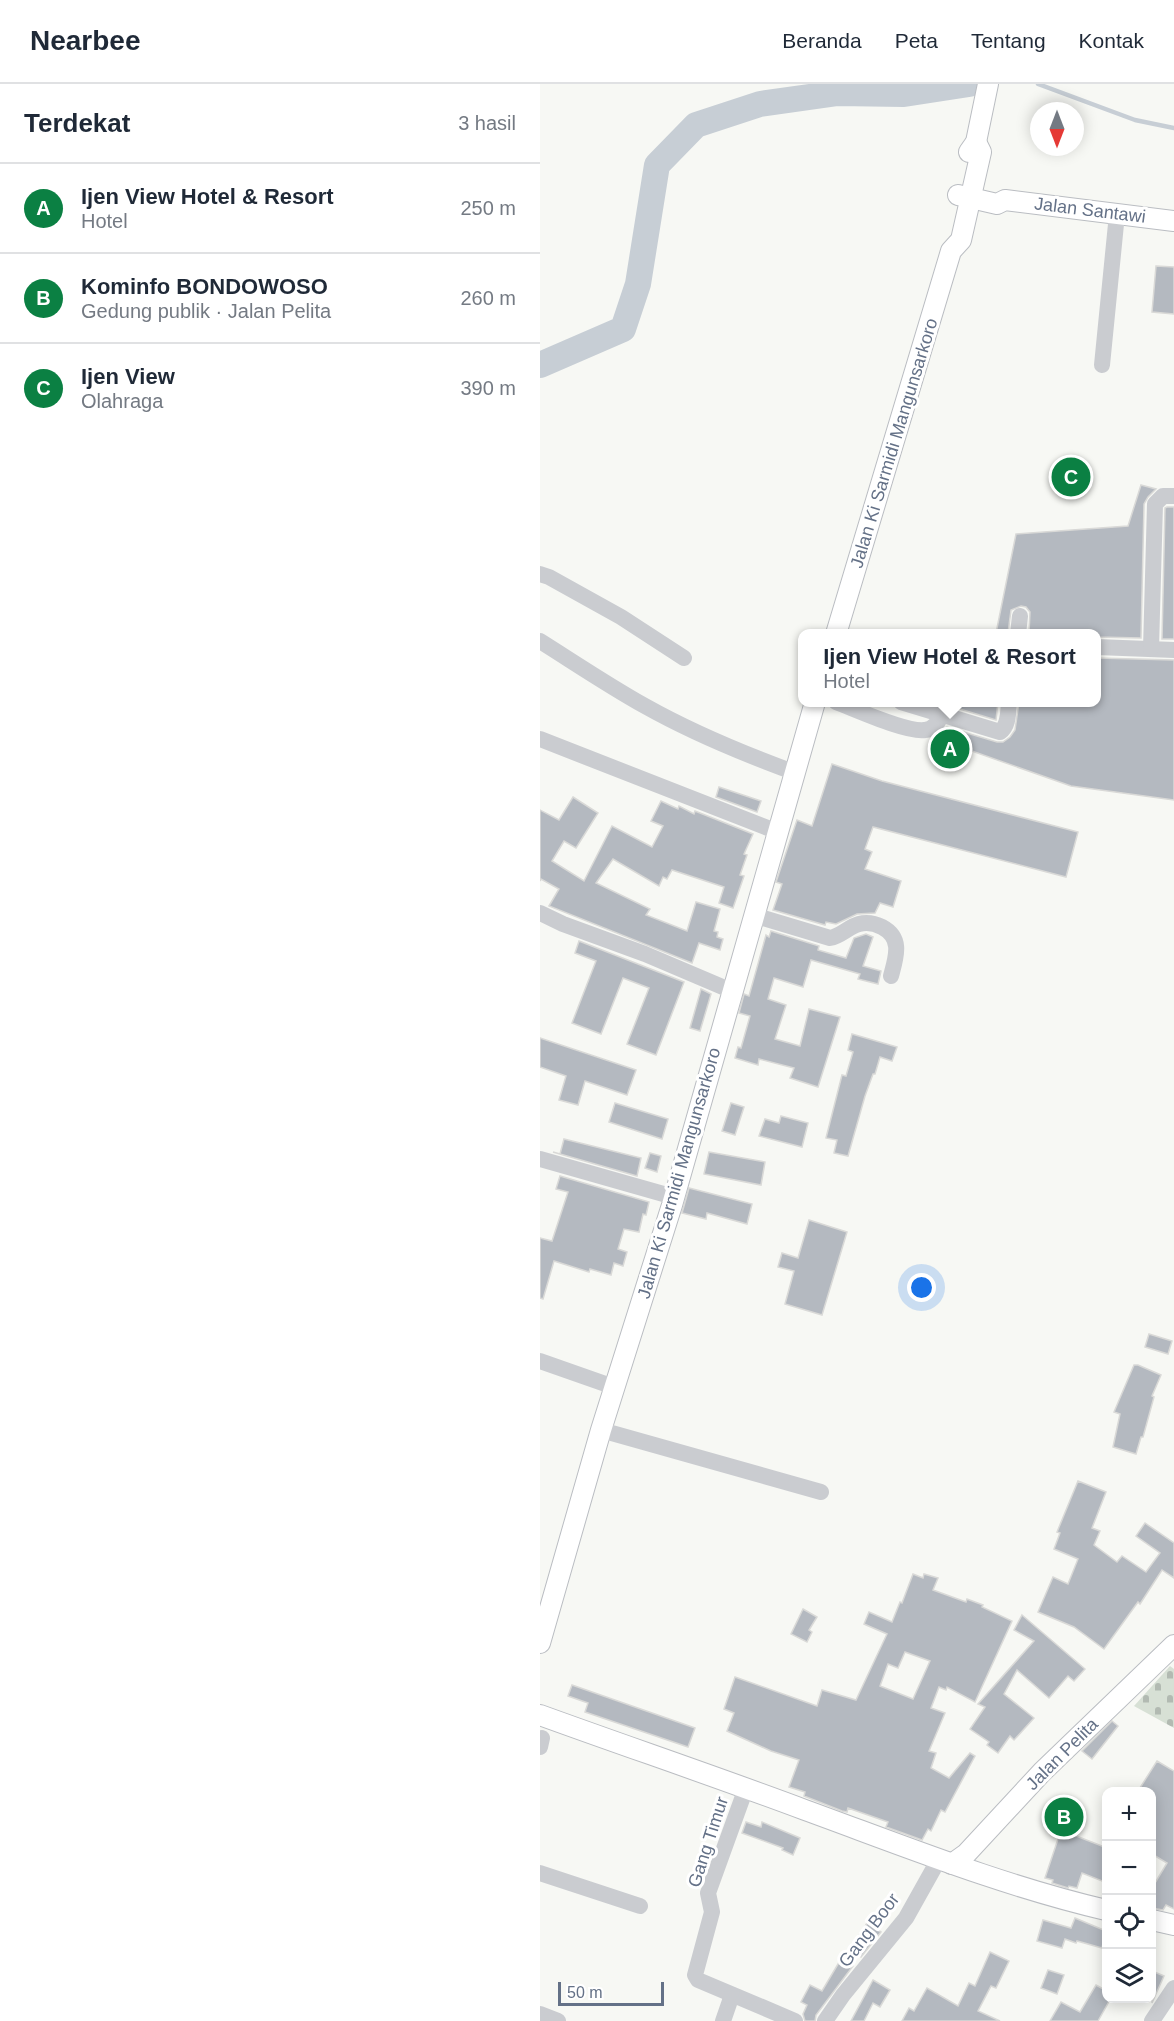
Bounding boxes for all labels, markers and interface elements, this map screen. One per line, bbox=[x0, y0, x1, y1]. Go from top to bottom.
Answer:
text: Nearbee bbox=[30, 25, 141, 56]
text: Beranda bbox=[782, 29, 862, 52]
text: Peta bbox=[895, 29, 938, 52]
text: Tentang bbox=[971, 29, 1046, 52]
text: Kontak bbox=[1079, 29, 1144, 52]
north arrow bbox=[1030, 102, 1084, 156]
text: Terdekat bbox=[24, 108, 130, 138]
text: 3 hasil bbox=[458, 112, 516, 134]
text: Ijen View Hotel & Resort bbox=[81, 184, 334, 209]
street label: Jalan Santawi bbox=[1033, 193, 1147, 227]
text: A bbox=[36, 197, 51, 219]
text: 250 m bbox=[460, 197, 516, 219]
text: Hotel bbox=[81, 210, 128, 232]
text: Kominfo BONDOWOSO bbox=[81, 274, 328, 299]
text: B bbox=[36, 287, 51, 309]
text: 260 m bbox=[460, 287, 516, 309]
text: Gedung publik · Jalan Pelita bbox=[81, 300, 331, 322]
street label: Jalan Ki Sarmidi Mangunsarkoro bbox=[846, 316, 942, 570]
text: Ijen View bbox=[81, 364, 175, 389]
text: C bbox=[36, 377, 51, 399]
text: 390 m bbox=[460, 377, 516, 399]
text: Olahraga bbox=[81, 390, 163, 412]
pin: C bbox=[1052, 454, 1090, 500]
popup bbox=[798, 629, 1101, 707]
text: Ijen View Hotel & Resort bbox=[823, 644, 1076, 669]
text: Hotel bbox=[823, 670, 870, 692]
pin: A bbox=[930, 726, 970, 772]
street label: Jalan Ki Sarmidi Mangunsarkoro bbox=[634, 1045, 724, 1301]
your location bbox=[907, 1273, 936, 1302]
street label: Jalan Pelita bbox=[1022, 1713, 1103, 1794]
map controls bbox=[1102, 1787, 1156, 2003]
button: + bbox=[1102, 1787, 1156, 1841]
street label: Gang Timur bbox=[684, 1794, 732, 1890]
pin: B bbox=[1044, 1794, 1084, 1840]
button: − bbox=[1102, 1841, 1156, 1895]
street label: Gang Boor bbox=[835, 1889, 903, 1971]
button: locate bbox=[1102, 1895, 1156, 1949]
button: layers bbox=[1102, 1949, 1156, 2003]
scale bar bbox=[558, 1979, 664, 2006]
text: 50 m bbox=[567, 1984, 603, 2001]

